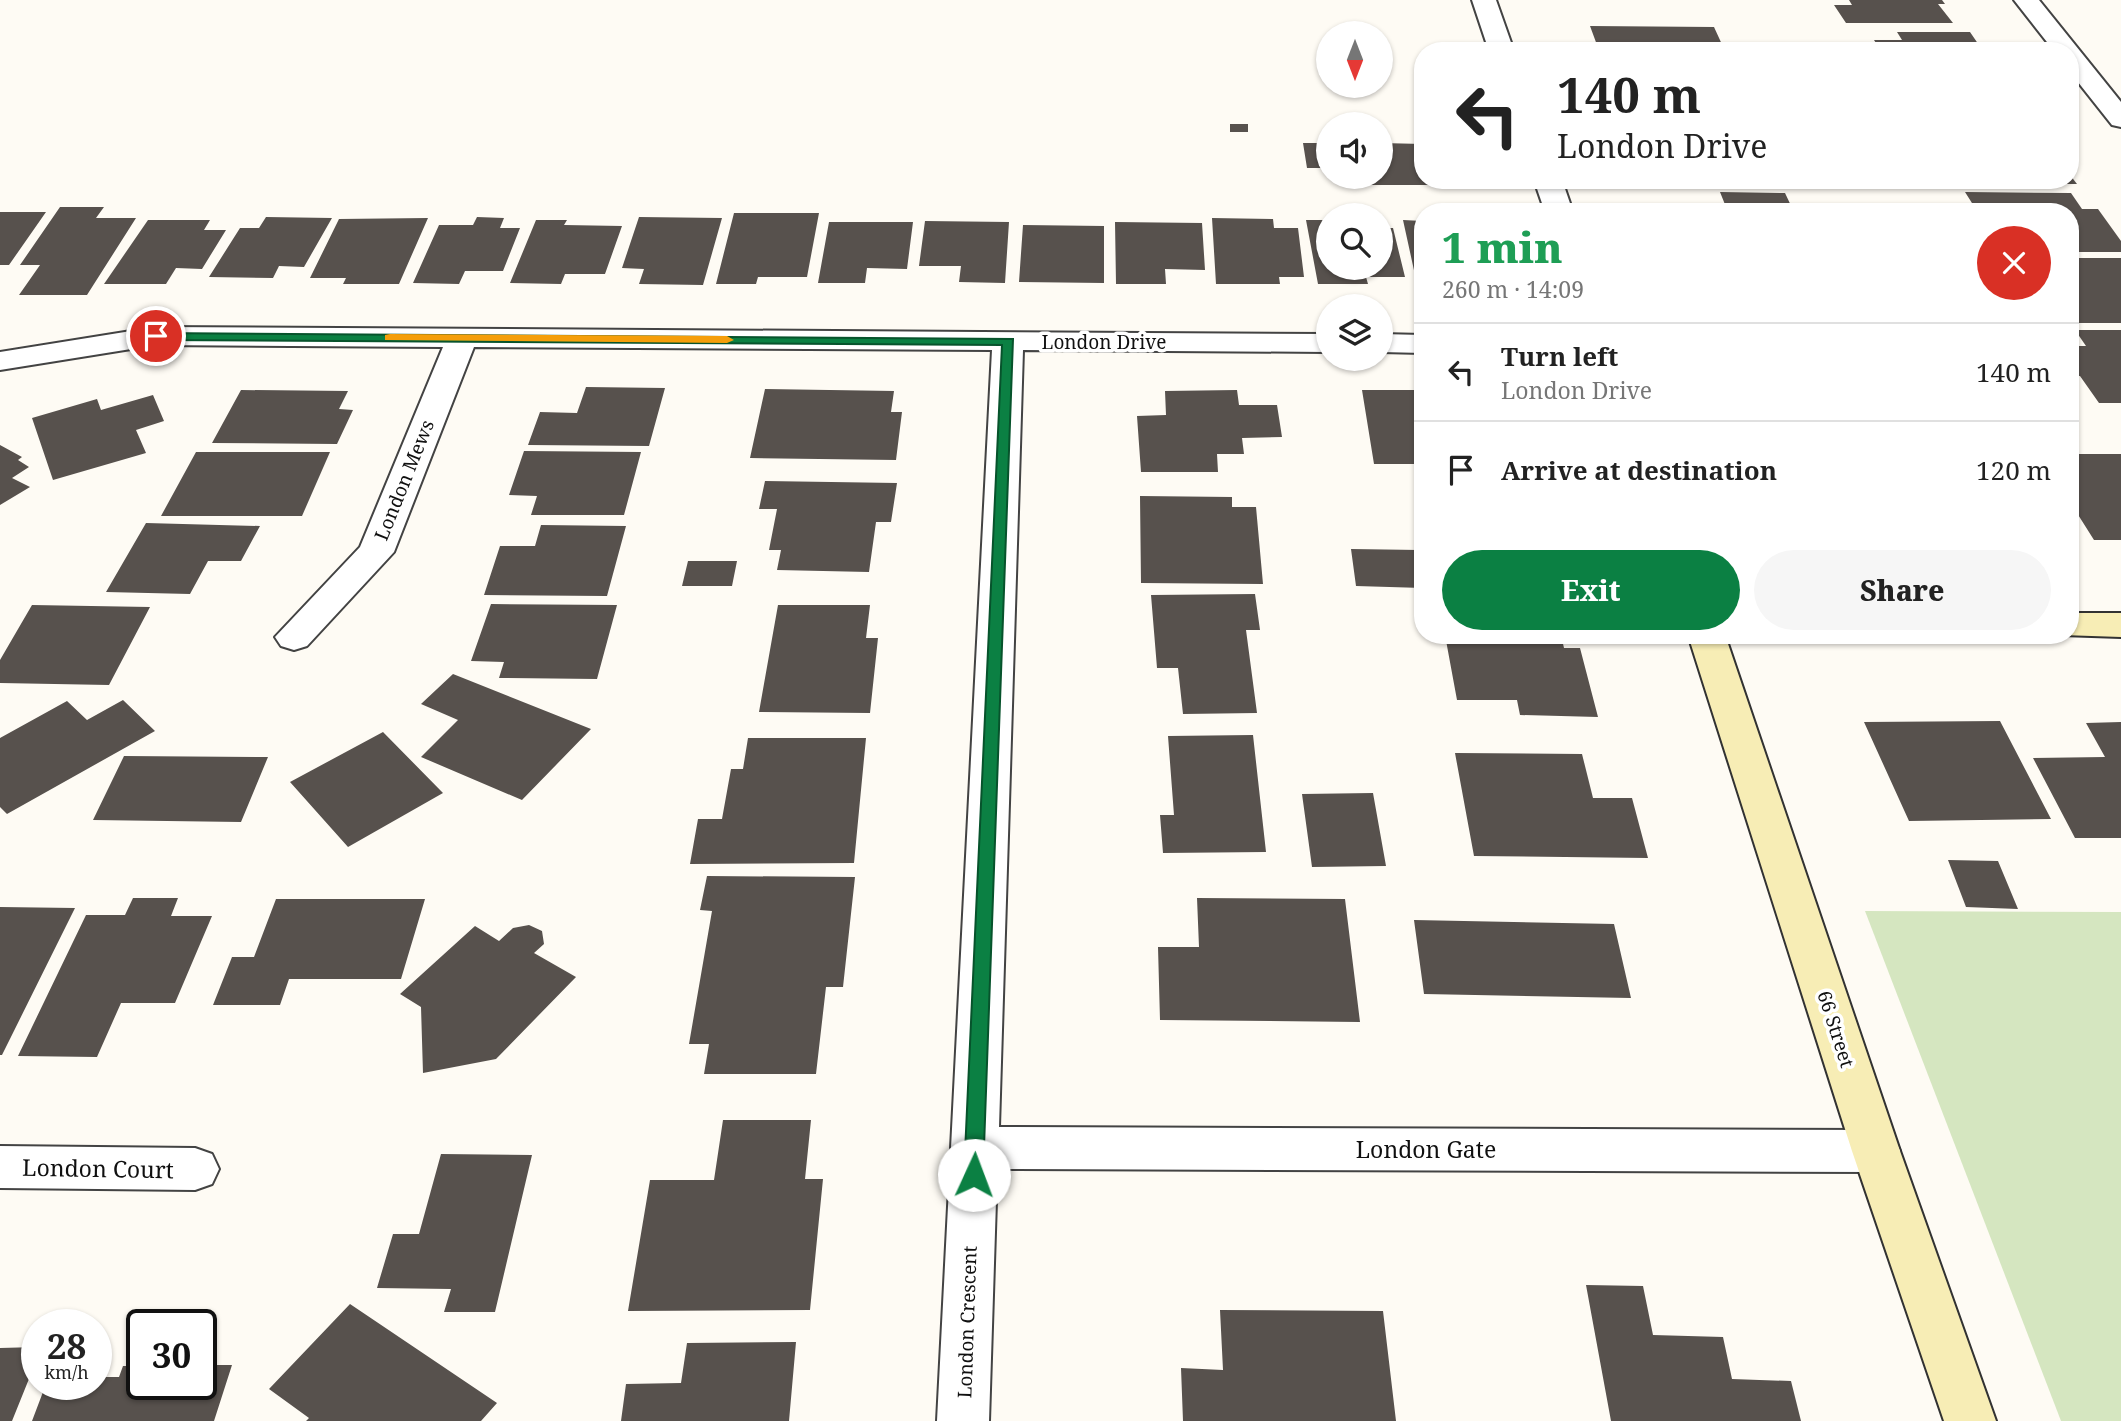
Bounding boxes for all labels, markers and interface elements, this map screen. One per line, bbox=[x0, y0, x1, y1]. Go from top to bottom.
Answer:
north arrow bbox=[1316, 21, 1393, 98]
map controls bbox=[1316, 21, 1393, 371]
text: 140 m bbox=[1557, 61, 1701, 127]
icon: left bbox=[1442, 70, 1533, 161]
button: sound bbox=[1316, 112, 1393, 189]
text: London Drive bbox=[1557, 124, 1767, 167]
button: search bbox=[1316, 203, 1393, 280]
text: 1 min bbox=[1442, 218, 1563, 275]
button: close bbox=[1977, 226, 2051, 300]
text: 260 m · 14:09 bbox=[1442, 273, 1584, 305]
button: layers bbox=[1316, 294, 1393, 371]
pin bbox=[126, 306, 186, 366]
icon: arrive bbox=[137, 317, 175, 355]
street label: London Drive bbox=[1042, 329, 1166, 355]
text: Turn left bbox=[1501, 338, 1618, 374]
icon: left bbox=[1442, 353, 1480, 391]
text: 140 m bbox=[1976, 354, 2051, 390]
text: London Drive bbox=[1501, 374, 1652, 406]
street label: London Mews bbox=[368, 416, 440, 544]
icon: arrive bbox=[1442, 451, 1480, 489]
text: Arrive at destination bbox=[1501, 452, 1777, 488]
text: 120 m bbox=[1976, 452, 2051, 488]
button: Exit bbox=[1442, 550, 1740, 630]
button: Share bbox=[1754, 550, 2051, 630]
street label: 66 Street bbox=[1811, 987, 1861, 1071]
street label: London Gate bbox=[1356, 1133, 1496, 1165]
position arrow bbox=[937, 1138, 1011, 1212]
street label: London Court bbox=[22, 1151, 174, 1185]
street label: London Crescent bbox=[951, 1245, 983, 1399]
speed limit sign: 30 bbox=[126, 1309, 217, 1400]
text: 28 bbox=[47, 1322, 86, 1369]
text: km/h bbox=[44, 1360, 89, 1384]

